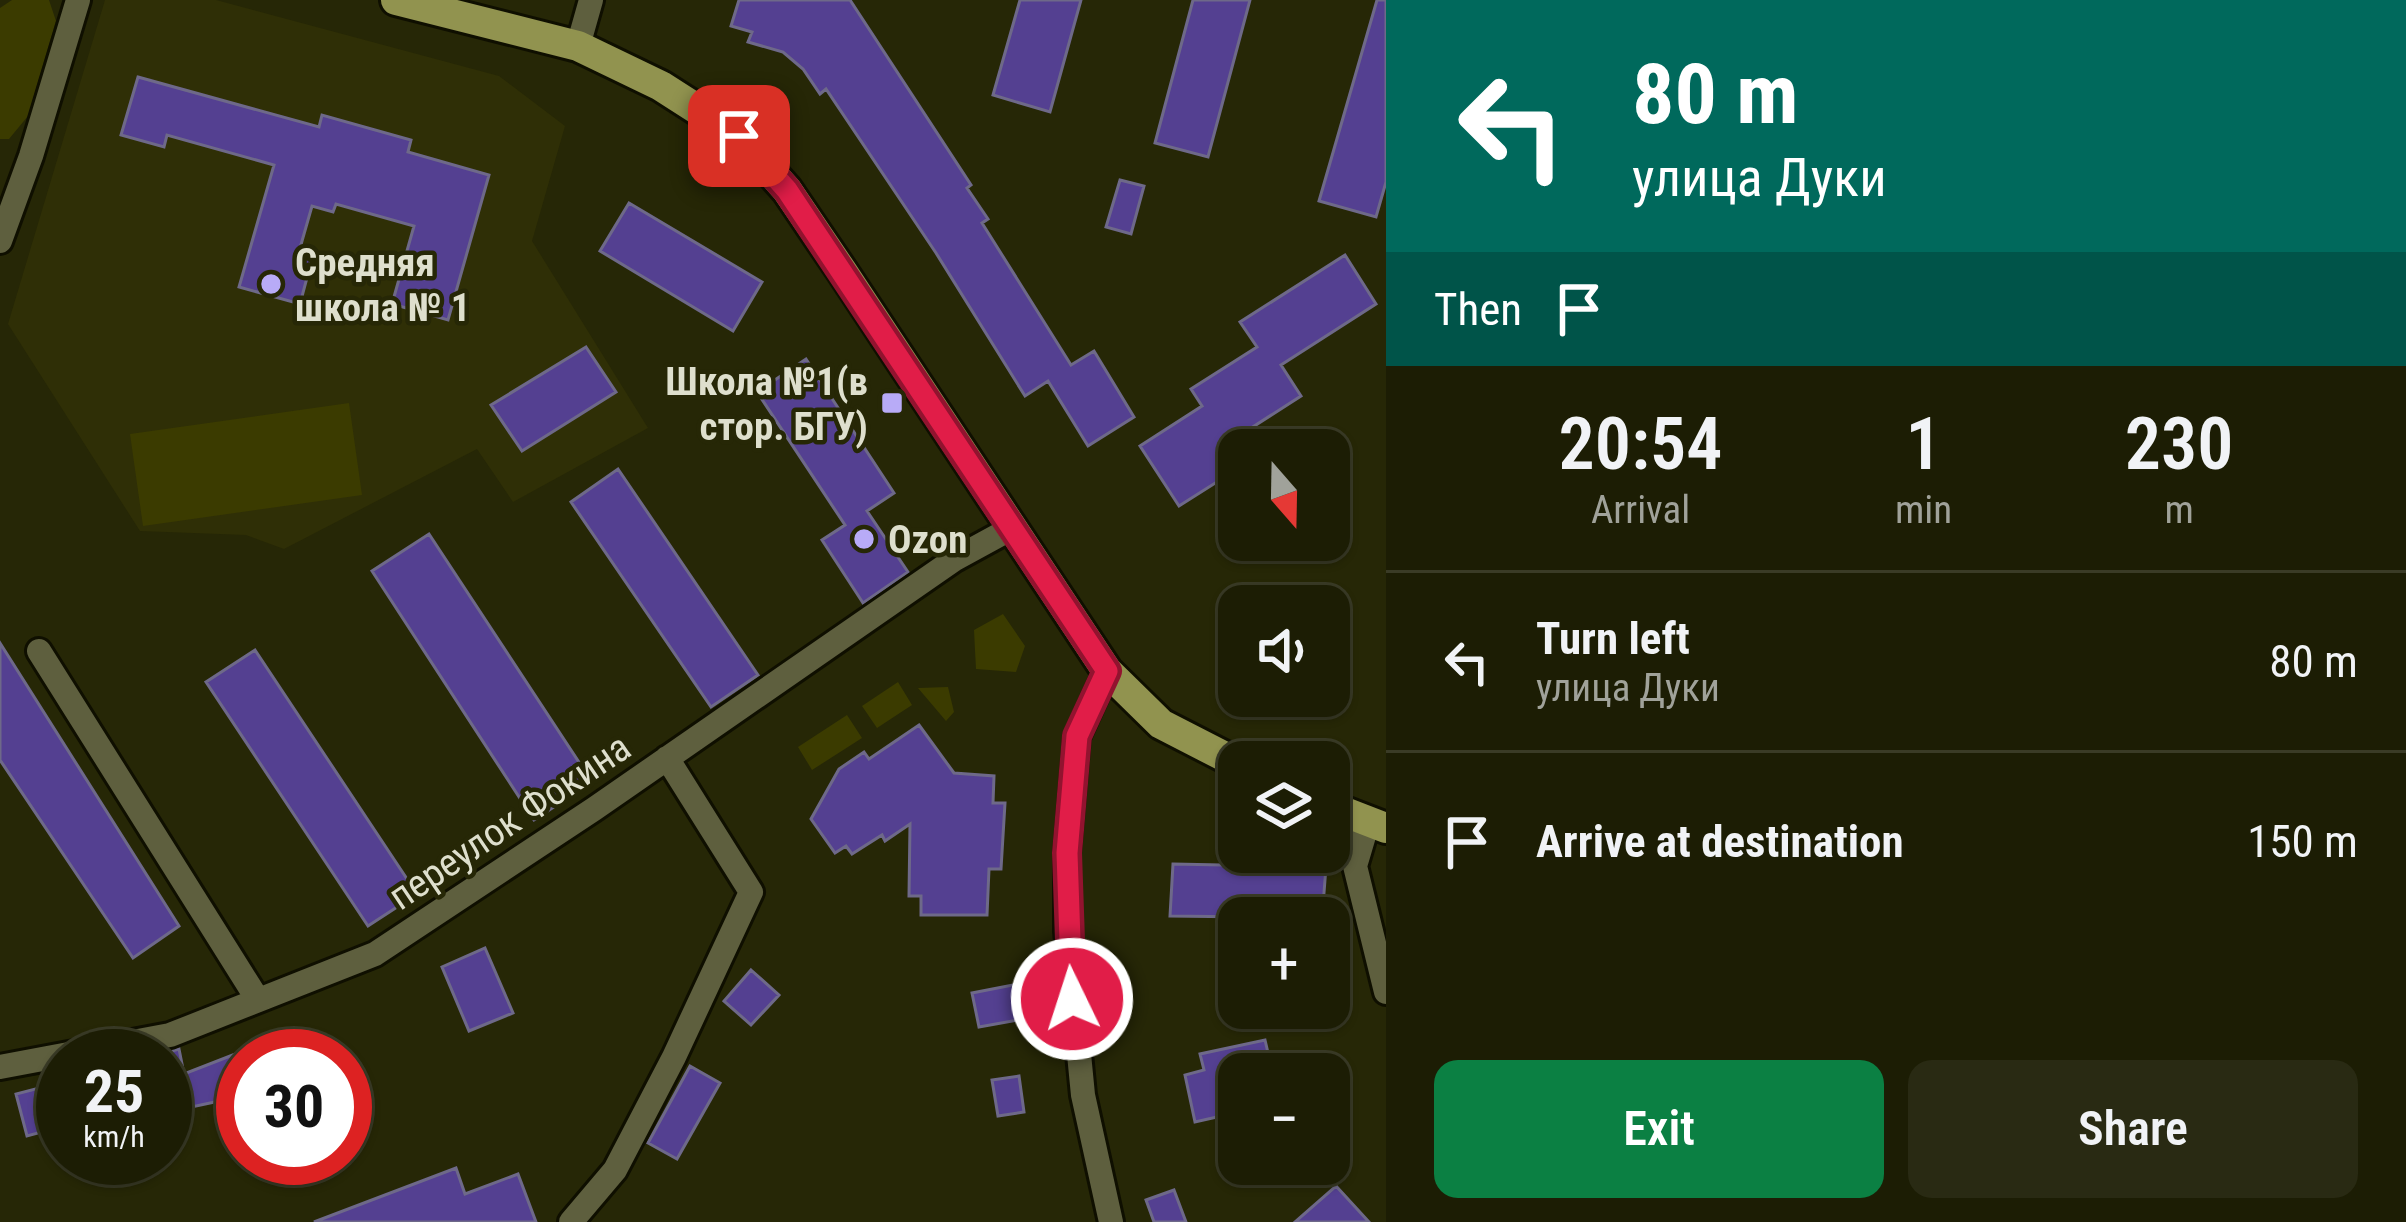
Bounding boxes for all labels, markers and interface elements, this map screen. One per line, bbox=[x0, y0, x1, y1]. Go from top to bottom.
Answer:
text: 80 m bbox=[1632, 45, 1799, 144]
icon: left bbox=[1434, 48, 1590, 204]
pin bbox=[688, 85, 790, 187]
icon: arrive bbox=[706, 103, 772, 169]
text: улица Дуки bbox=[1632, 146, 1887, 209]
place label: Средняя школа № 1 bbox=[295, 240, 470, 331]
marker: Средняя школа № 1 bbox=[258, 271, 284, 297]
icon: arrive bbox=[1546, 276, 1612, 342]
text: Then bbox=[1434, 283, 1522, 336]
place label: Школа №1(в стор. БГУ) bbox=[665, 359, 868, 450]
marker: Школа №1(в стор. БГУ) bbox=[879, 390, 905, 416]
text: 20:54 bbox=[1559, 402, 1722, 487]
text: 1 bbox=[1906, 402, 1942, 487]
text: 230 bbox=[2125, 402, 2233, 487]
north arrow bbox=[1218, 429, 1350, 561]
map controls bbox=[1218, 429, 1350, 1185]
text: Arrival bbox=[1591, 487, 1690, 533]
text: min bbox=[1895, 487, 1952, 533]
text: m bbox=[2164, 487, 2194, 533]
place label: Ozon bbox=[888, 517, 967, 563]
marker: Ozon bbox=[851, 526, 877, 552]
button: sound bbox=[1218, 585, 1350, 717]
text: Turn left bbox=[1536, 612, 1690, 665]
icon: left bbox=[1434, 629, 1500, 695]
text: 80 m bbox=[2269, 635, 2358, 688]
text: улица Дуки bbox=[1536, 665, 1720, 711]
street label: переулок Фокина bbox=[380, 724, 639, 920]
button: layers bbox=[1218, 741, 1350, 873]
icon: arrive bbox=[1434, 809, 1500, 875]
text: Arrive at destination bbox=[1536, 815, 1904, 868]
text: 150 m bbox=[2247, 815, 2358, 868]
button: + bbox=[1218, 897, 1350, 1029]
position arrow bbox=[1009, 936, 1135, 1062]
speed limit sign: 30 bbox=[216, 1029, 372, 1185]
button: − bbox=[1218, 1053, 1350, 1185]
text: 25 bbox=[84, 1056, 144, 1127]
button: Exit bbox=[1434, 1060, 1884, 1198]
button: Share bbox=[1908, 1060, 2358, 1198]
text: km/h bbox=[83, 1119, 145, 1154]

